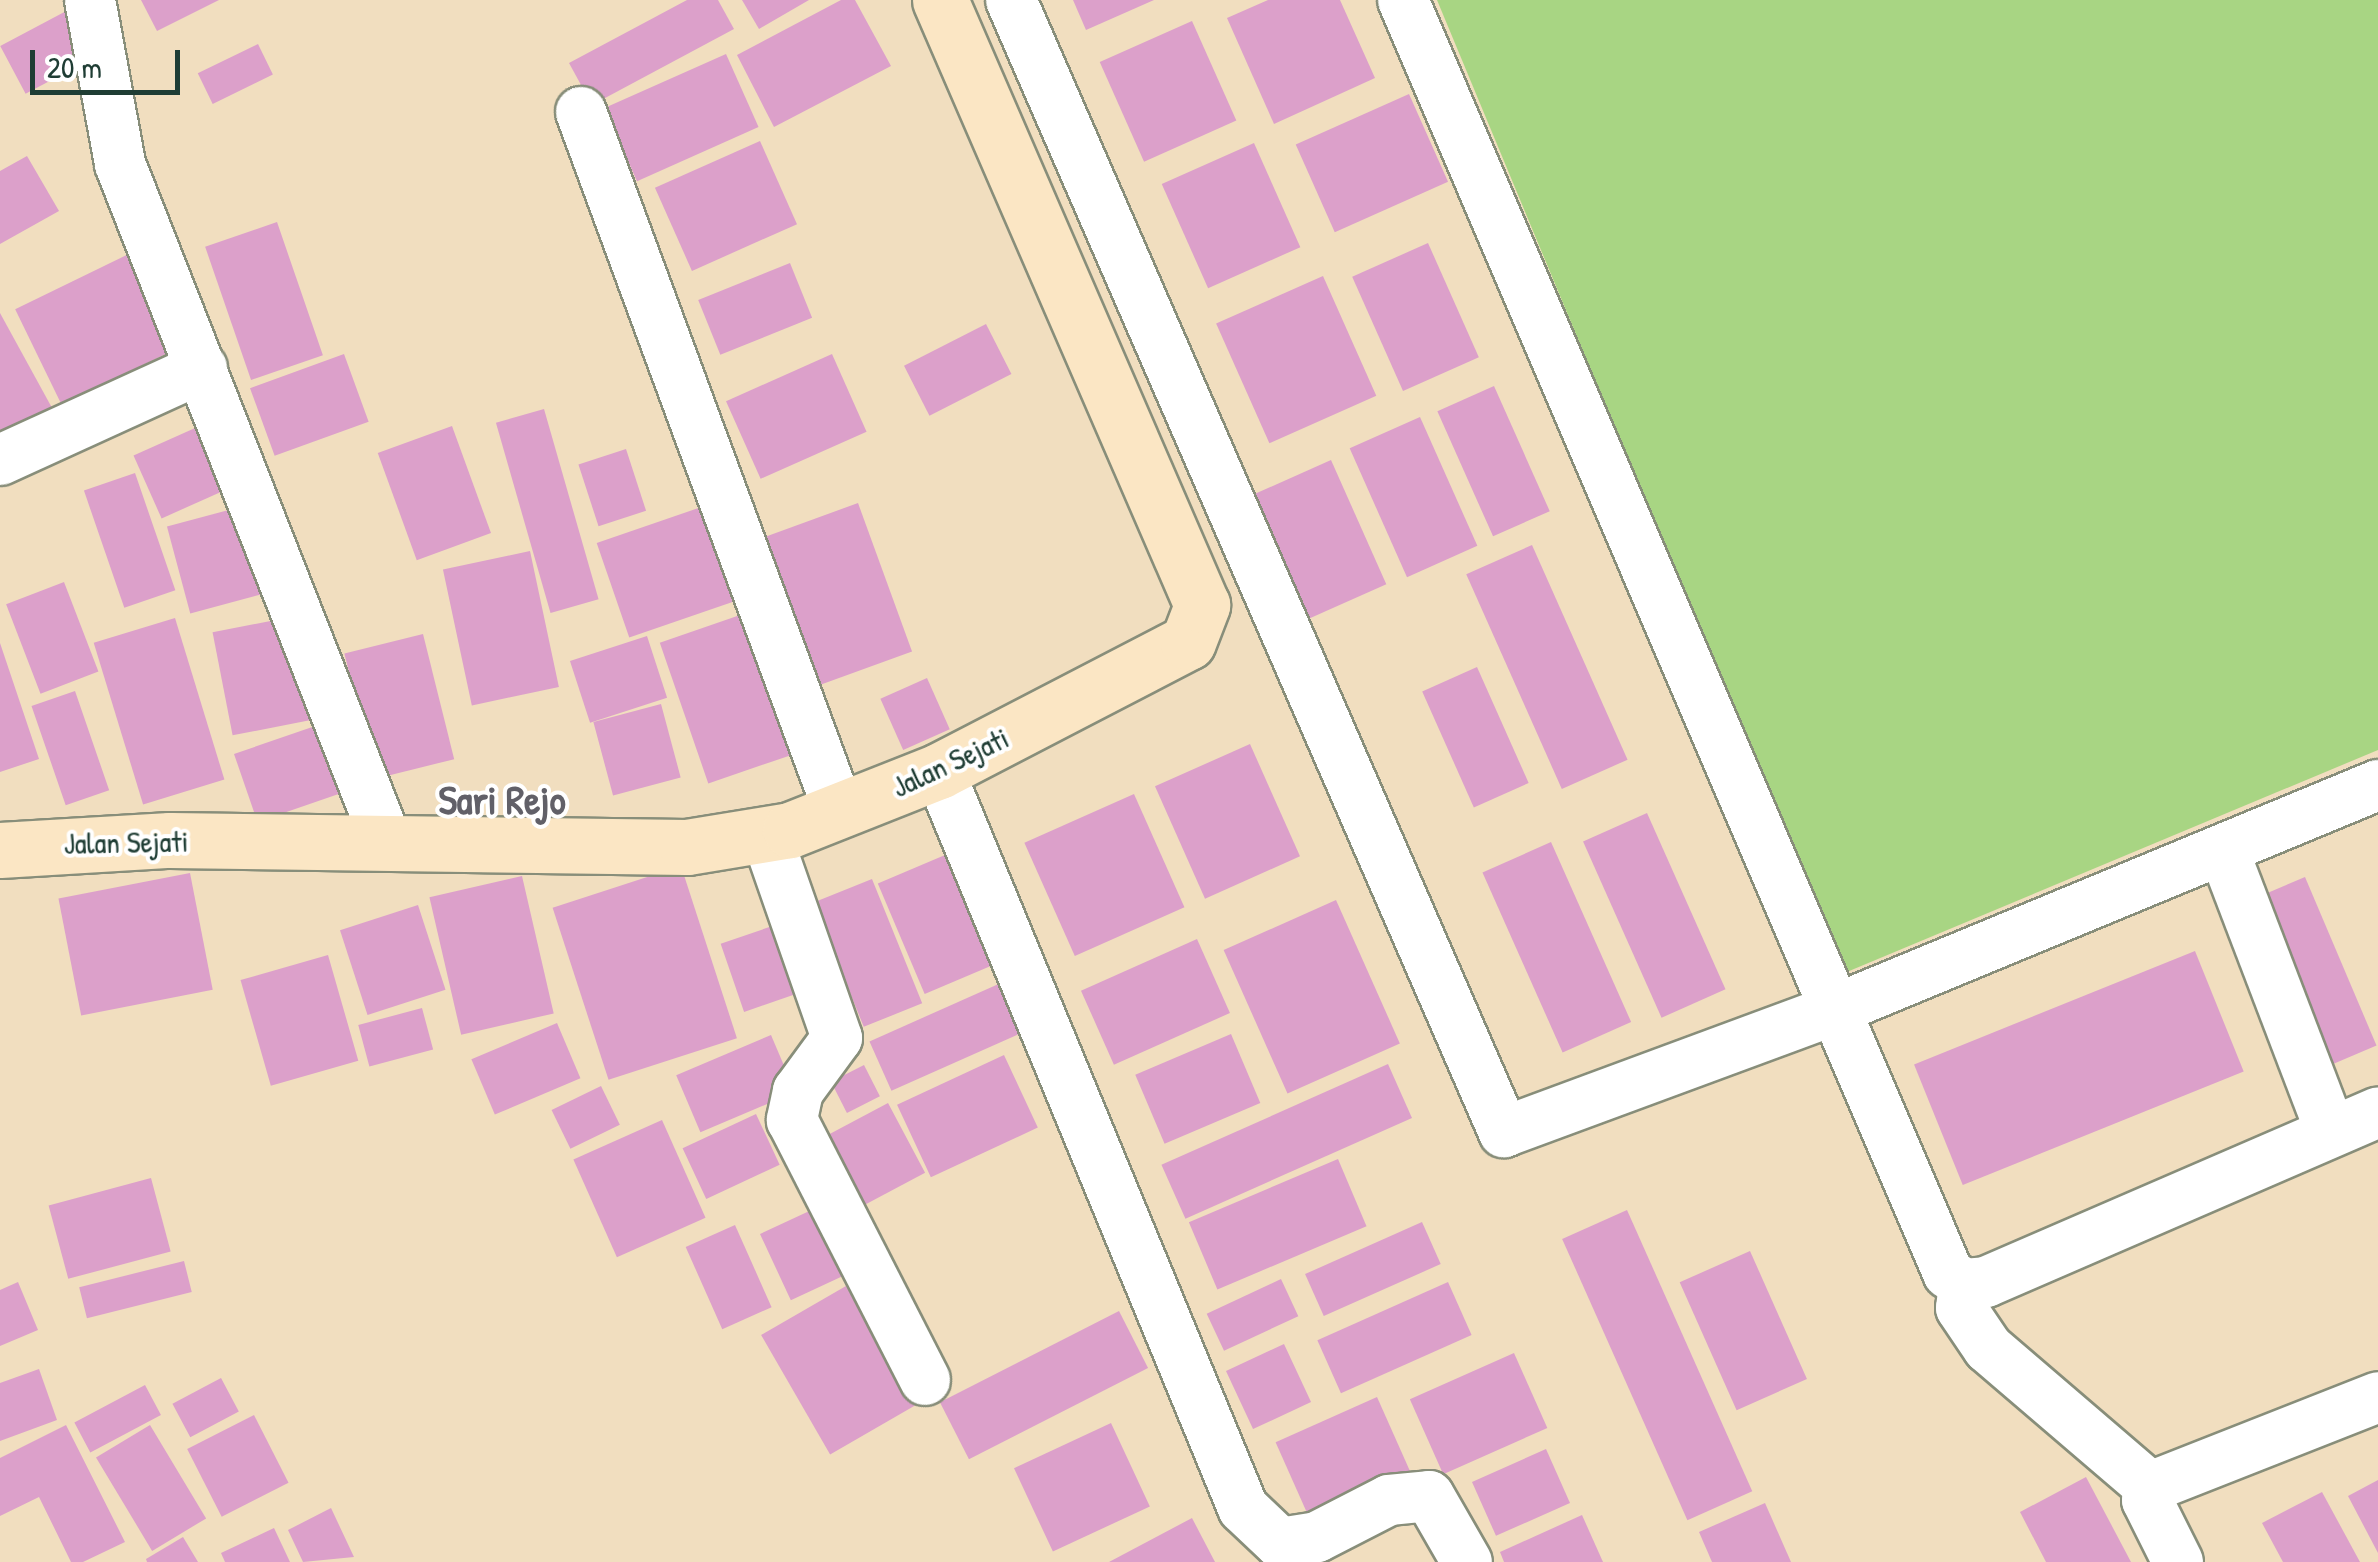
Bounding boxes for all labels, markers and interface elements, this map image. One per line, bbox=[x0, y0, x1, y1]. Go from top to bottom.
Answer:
scale bar bbox=[35, 30, 185, 92]
text: 20 m bbox=[47, 47, 102, 87]
street label: Jalan Sejati bbox=[886, 719, 1014, 805]
district label: Sari Rejo bbox=[438, 775, 566, 823]
street label: Jalan Sejati bbox=[63, 823, 189, 861]

